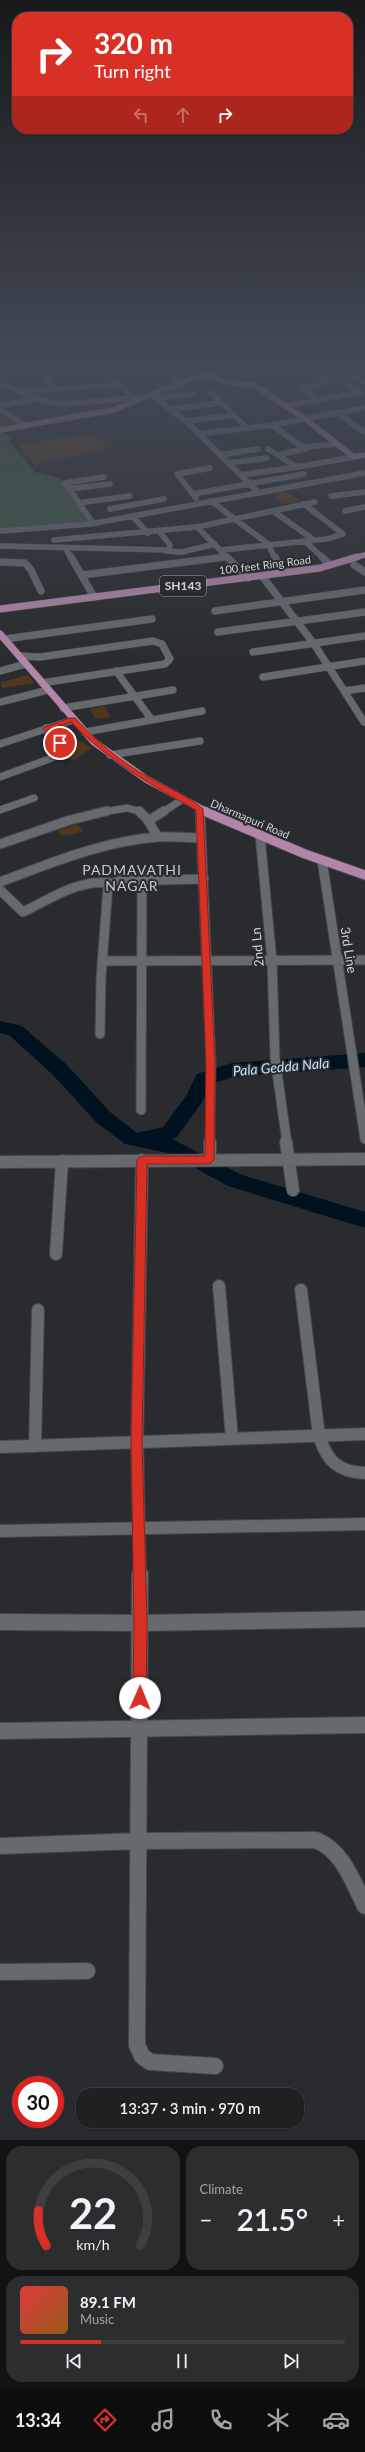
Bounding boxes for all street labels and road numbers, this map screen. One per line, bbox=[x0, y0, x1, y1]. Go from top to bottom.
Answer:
street label: 100 feet Ring Road bbox=[218, 552, 312, 577]
road number: SH143 bbox=[160, 576, 206, 596]
street label: Dharmapuri Road bbox=[209, 796, 292, 841]
street label: 3rd Line bbox=[337, 926, 361, 974]
street label: 2nd Ln bbox=[247, 927, 267, 967]

